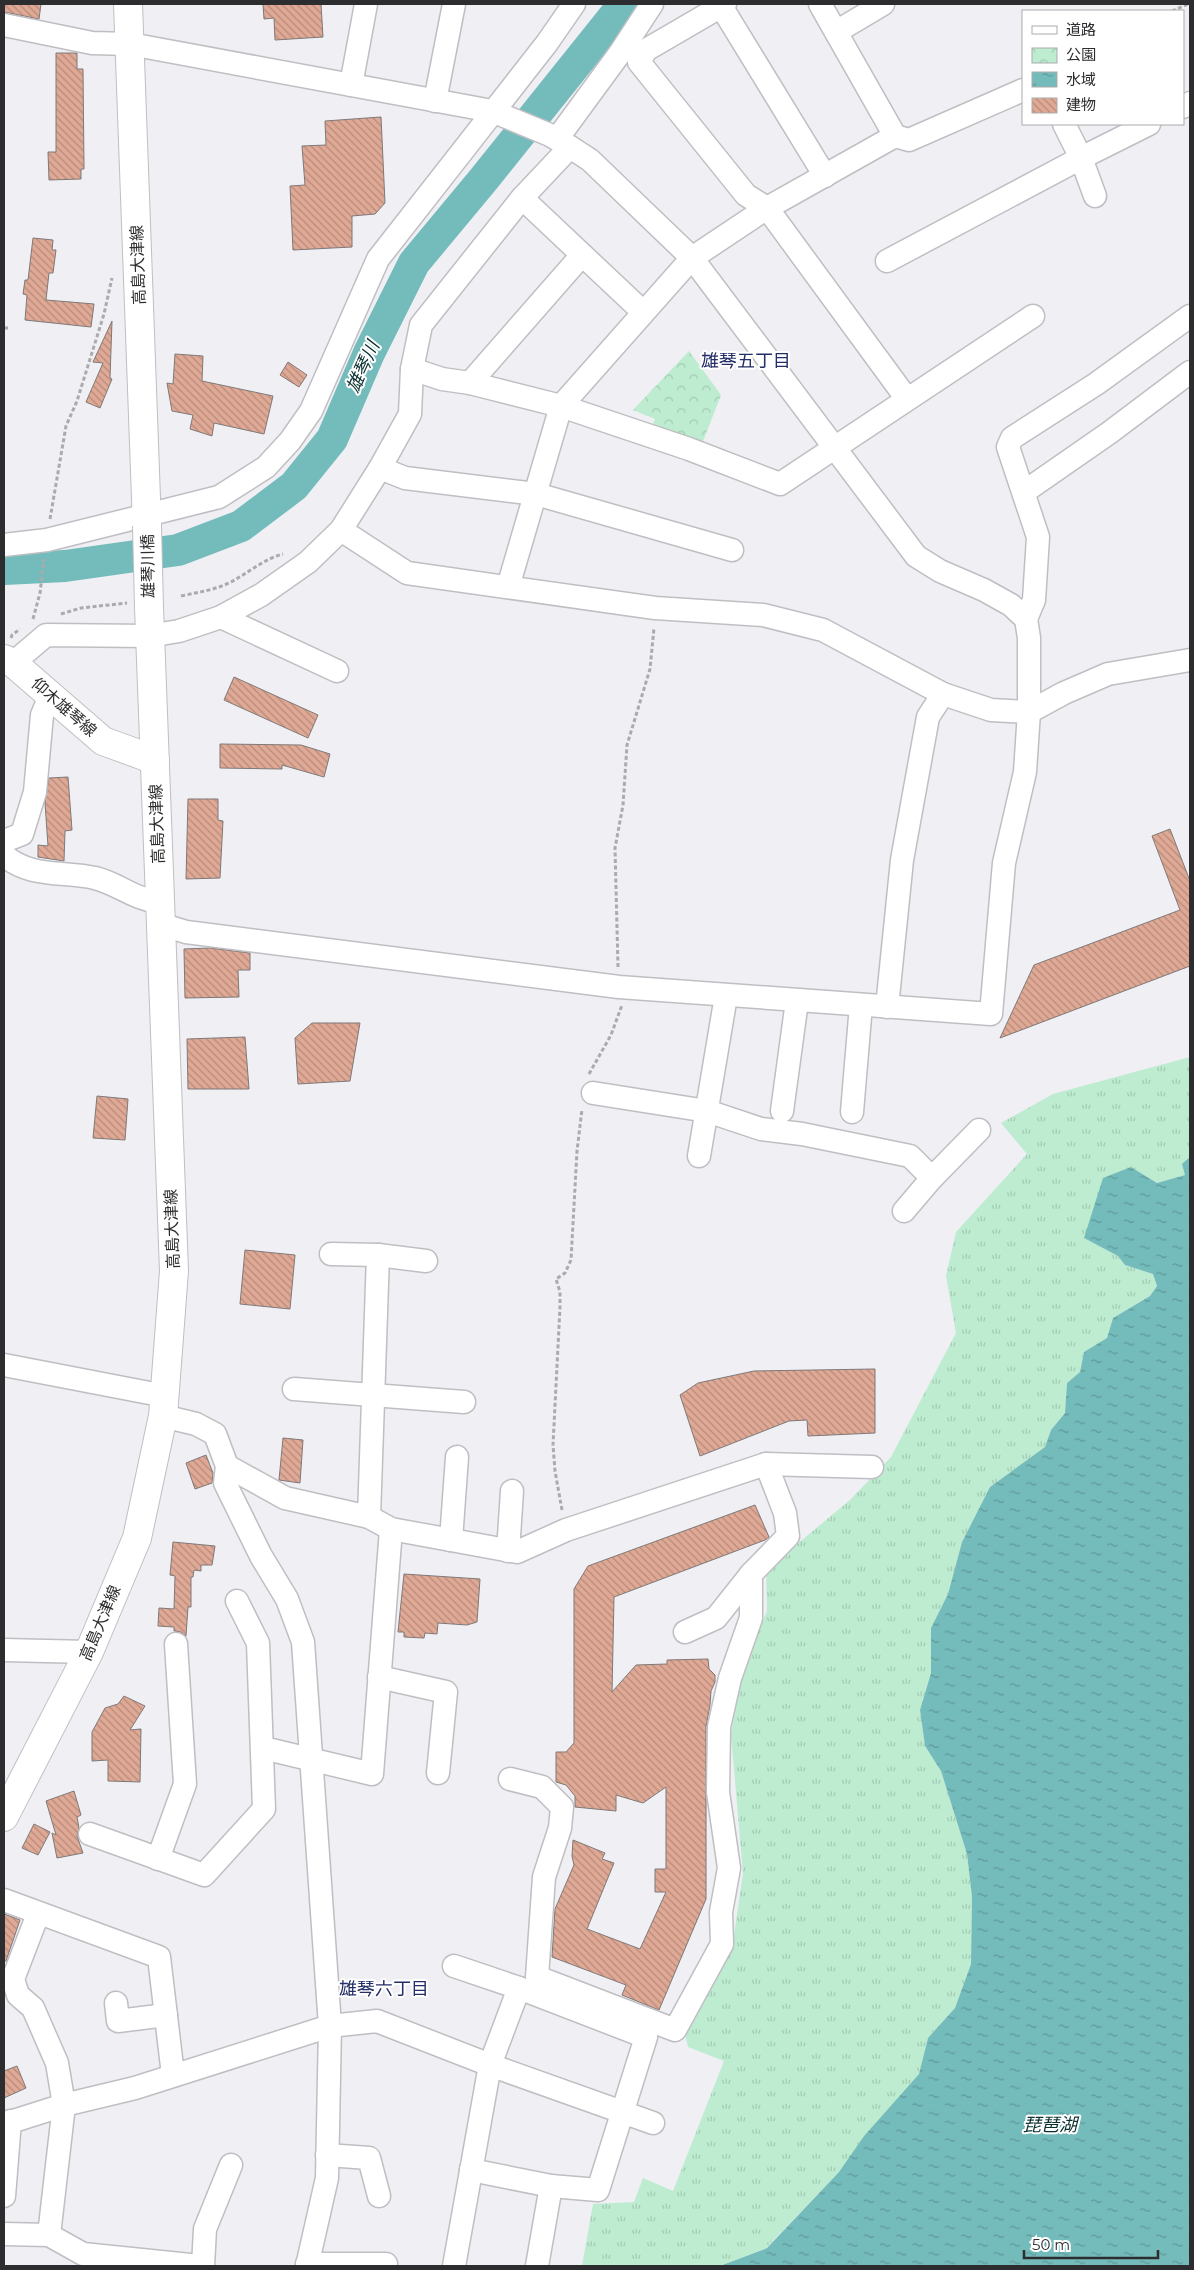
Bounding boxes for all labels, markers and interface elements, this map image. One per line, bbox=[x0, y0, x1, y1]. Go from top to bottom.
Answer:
legend bbox=[1022, 10, 1184, 125]
text: 道路 bbox=[1066, 20, 1096, 39]
text: 公園 bbox=[1066, 45, 1096, 64]
text: 水域 bbox=[1066, 70, 1096, 89]
text: 建物 bbox=[1066, 95, 1096, 114]
street label: 高島大津線 bbox=[127, 225, 149, 305]
water label: 雄琴川 bbox=[342, 336, 385, 396]
district label: 雄琴五丁目 bbox=[701, 350, 791, 372]
street label: 雄琴川橋 bbox=[138, 534, 158, 598]
street label: 仰木雄琴線 bbox=[28, 674, 100, 740]
street label: 高島大津線 bbox=[146, 784, 168, 864]
street label: 高島大津線 bbox=[161, 1189, 183, 1269]
street label: 高島大津線 bbox=[76, 1582, 124, 1664]
district label: 雄琴六丁目 bbox=[339, 1978, 429, 2000]
water label: 琵琶湖 bbox=[1023, 2114, 1080, 2136]
scale bar bbox=[1024, 2228, 1158, 2260]
text: 50 m bbox=[1032, 2235, 1070, 2254]

